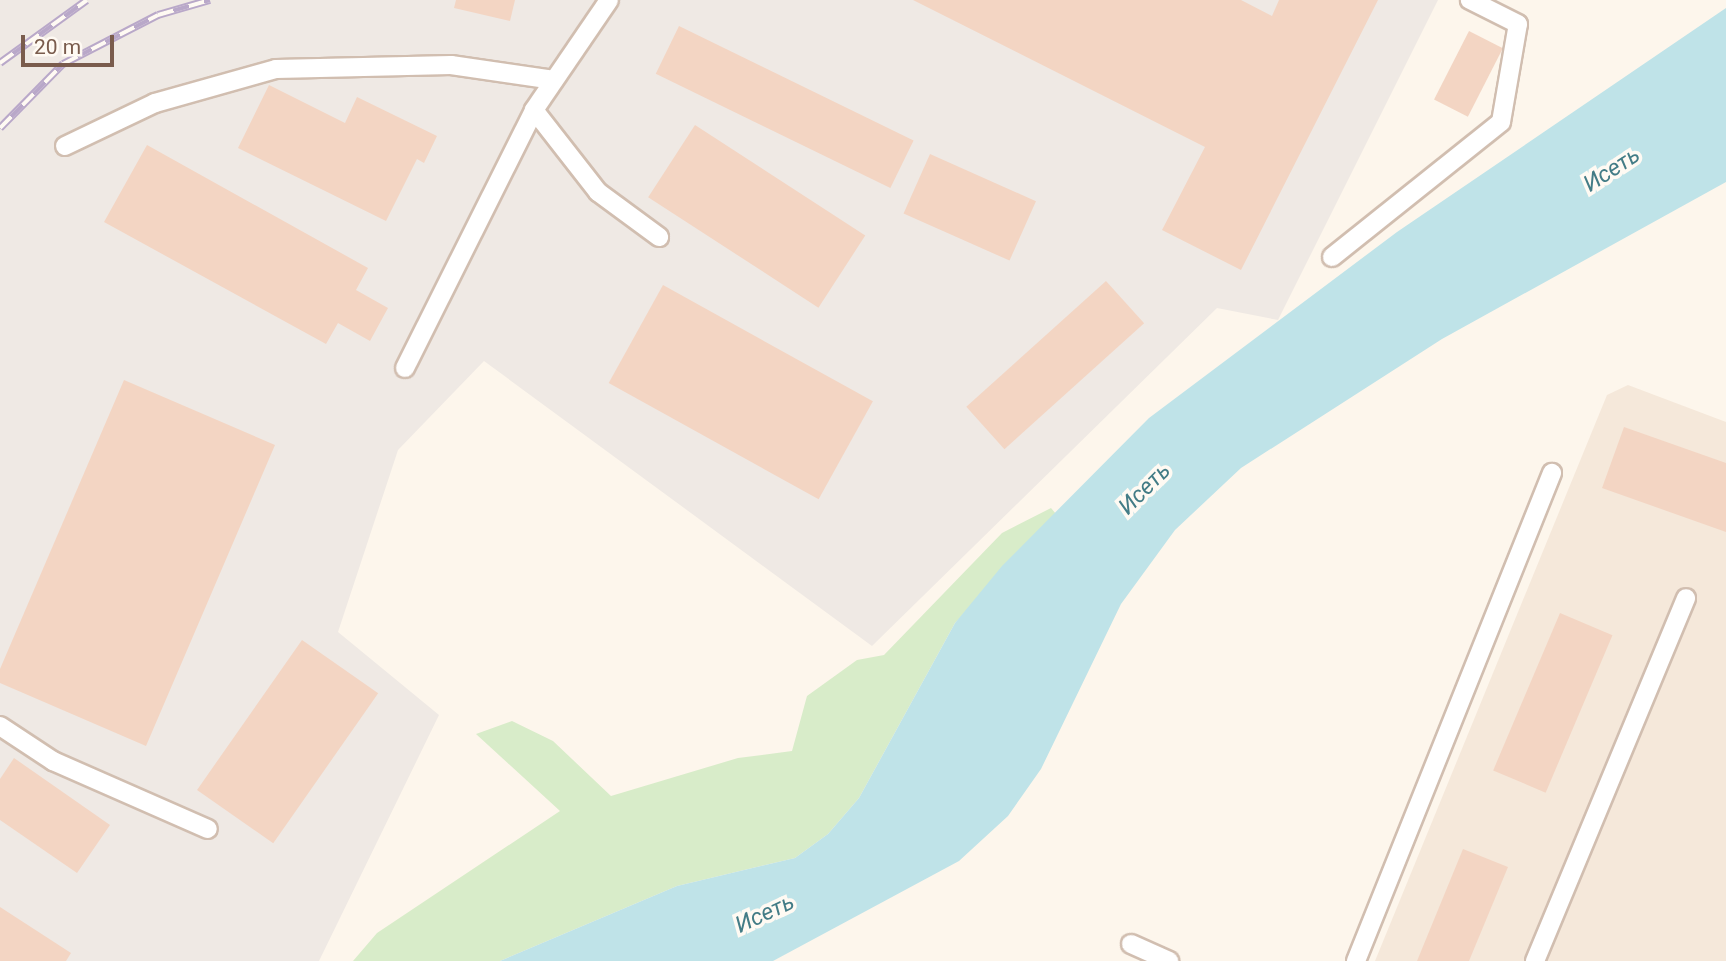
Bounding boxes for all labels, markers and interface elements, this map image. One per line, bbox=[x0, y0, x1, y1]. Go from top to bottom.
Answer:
scale bar bbox=[24, 21, 117, 65]
text: 20 m bbox=[34, 35, 81, 59]
water label: Исеть bbox=[1578, 142, 1646, 198]
water label: Исеть bbox=[1113, 457, 1177, 521]
water label: Исеть bbox=[731, 888, 799, 940]

